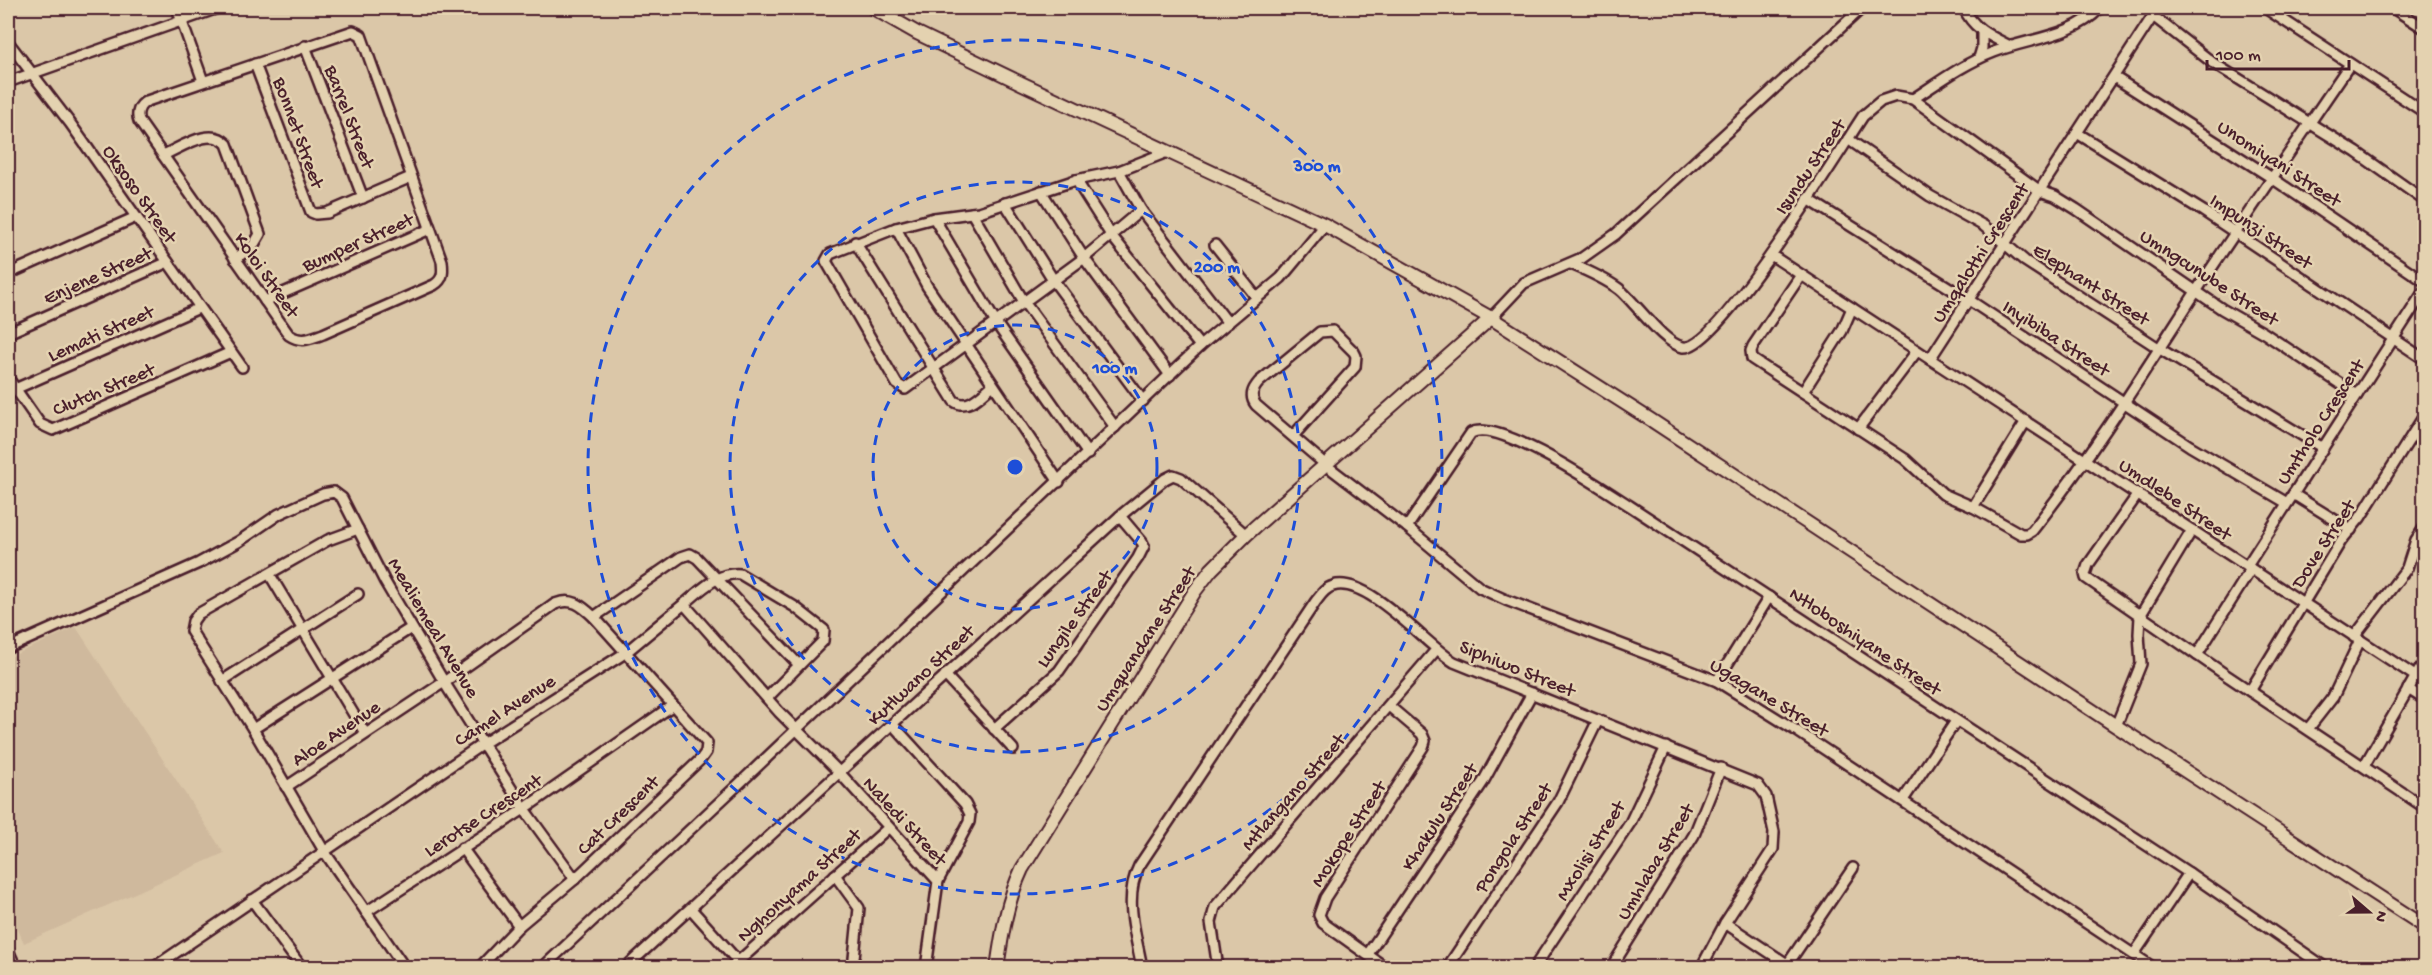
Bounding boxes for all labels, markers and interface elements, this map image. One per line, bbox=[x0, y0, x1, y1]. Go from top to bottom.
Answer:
scale bar bbox=[2207, 33, 2350, 71]
text: 100 m bbox=[2215, 46, 2261, 67]
street label: Barrel Street bbox=[317, 62, 379, 174]
street label: Bonnet Street bbox=[266, 74, 328, 193]
street label: Isundu Street bbox=[1772, 114, 1853, 220]
street label: Unomiyani Street bbox=[2212, 116, 2346, 214]
street label: Oksoso Street bbox=[96, 142, 181, 250]
text: 300 m bbox=[1293, 157, 1341, 178]
street label: Umqalothi Crescent bbox=[1928, 178, 2037, 328]
street label: Impunzi Street bbox=[2204, 190, 2317, 277]
street label: Bumper Street bbox=[298, 209, 419, 279]
street label: Umngcunube Street bbox=[2134, 226, 2283, 333]
street label: Koloi Street bbox=[227, 229, 304, 324]
street label: Elephant Street bbox=[2027, 240, 2154, 333]
street label: Enjene Street bbox=[41, 242, 158, 311]
text: 200 m bbox=[1194, 258, 1240, 279]
street label: Inyibiba Street bbox=[1997, 297, 2115, 384]
street label: Lemati Street bbox=[45, 301, 160, 369]
street label: Umtholo Crescent bbox=[2273, 354, 2372, 490]
street label: Clutch Street bbox=[50, 359, 160, 423]
text: 100 m bbox=[1092, 359, 1138, 380]
street label: Umdlebe Street bbox=[2113, 455, 2236, 548]
centre of rings bbox=[1005, 457, 1025, 477]
street label: Dove Street bbox=[2287, 495, 2363, 595]
street label: Mealiemeal Avenue bbox=[381, 555, 483, 704]
street label: Umquandane Street bbox=[1091, 561, 1203, 717]
street label: Lungile Street bbox=[1033, 565, 1120, 673]
street label: Ntloboshiyane Street bbox=[1784, 584, 1946, 703]
street label: Kutlwano Street bbox=[864, 620, 982, 732]
street label: Siphiwo Street bbox=[1456, 637, 1579, 705]
street label: Ugagane Street bbox=[1705, 655, 1833, 744]
street label: Camel Avenue bbox=[451, 670, 561, 753]
street label: Aloe Avenue bbox=[288, 697, 386, 773]
street label: Mtlangano Street bbox=[1238, 729, 1353, 856]
street label: Khakulu Street bbox=[1398, 759, 1485, 876]
street label: Lerotse Crescent bbox=[421, 769, 549, 864]
street label: Cat Crescent bbox=[574, 770, 667, 861]
street label: Naledi Street bbox=[856, 773, 952, 873]
street label: Mokope Street bbox=[1307, 776, 1394, 892]
street label: Pongola Street bbox=[1470, 778, 1560, 899]
street label: Mxolisi Street bbox=[1552, 796, 1633, 906]
street label: Umhlaba Street bbox=[1613, 799, 1702, 925]
street label: Nghonyama Street bbox=[733, 824, 869, 948]
north arrow bbox=[2339, 882, 2399, 942]
text: N bbox=[2369, 908, 2391, 925]

